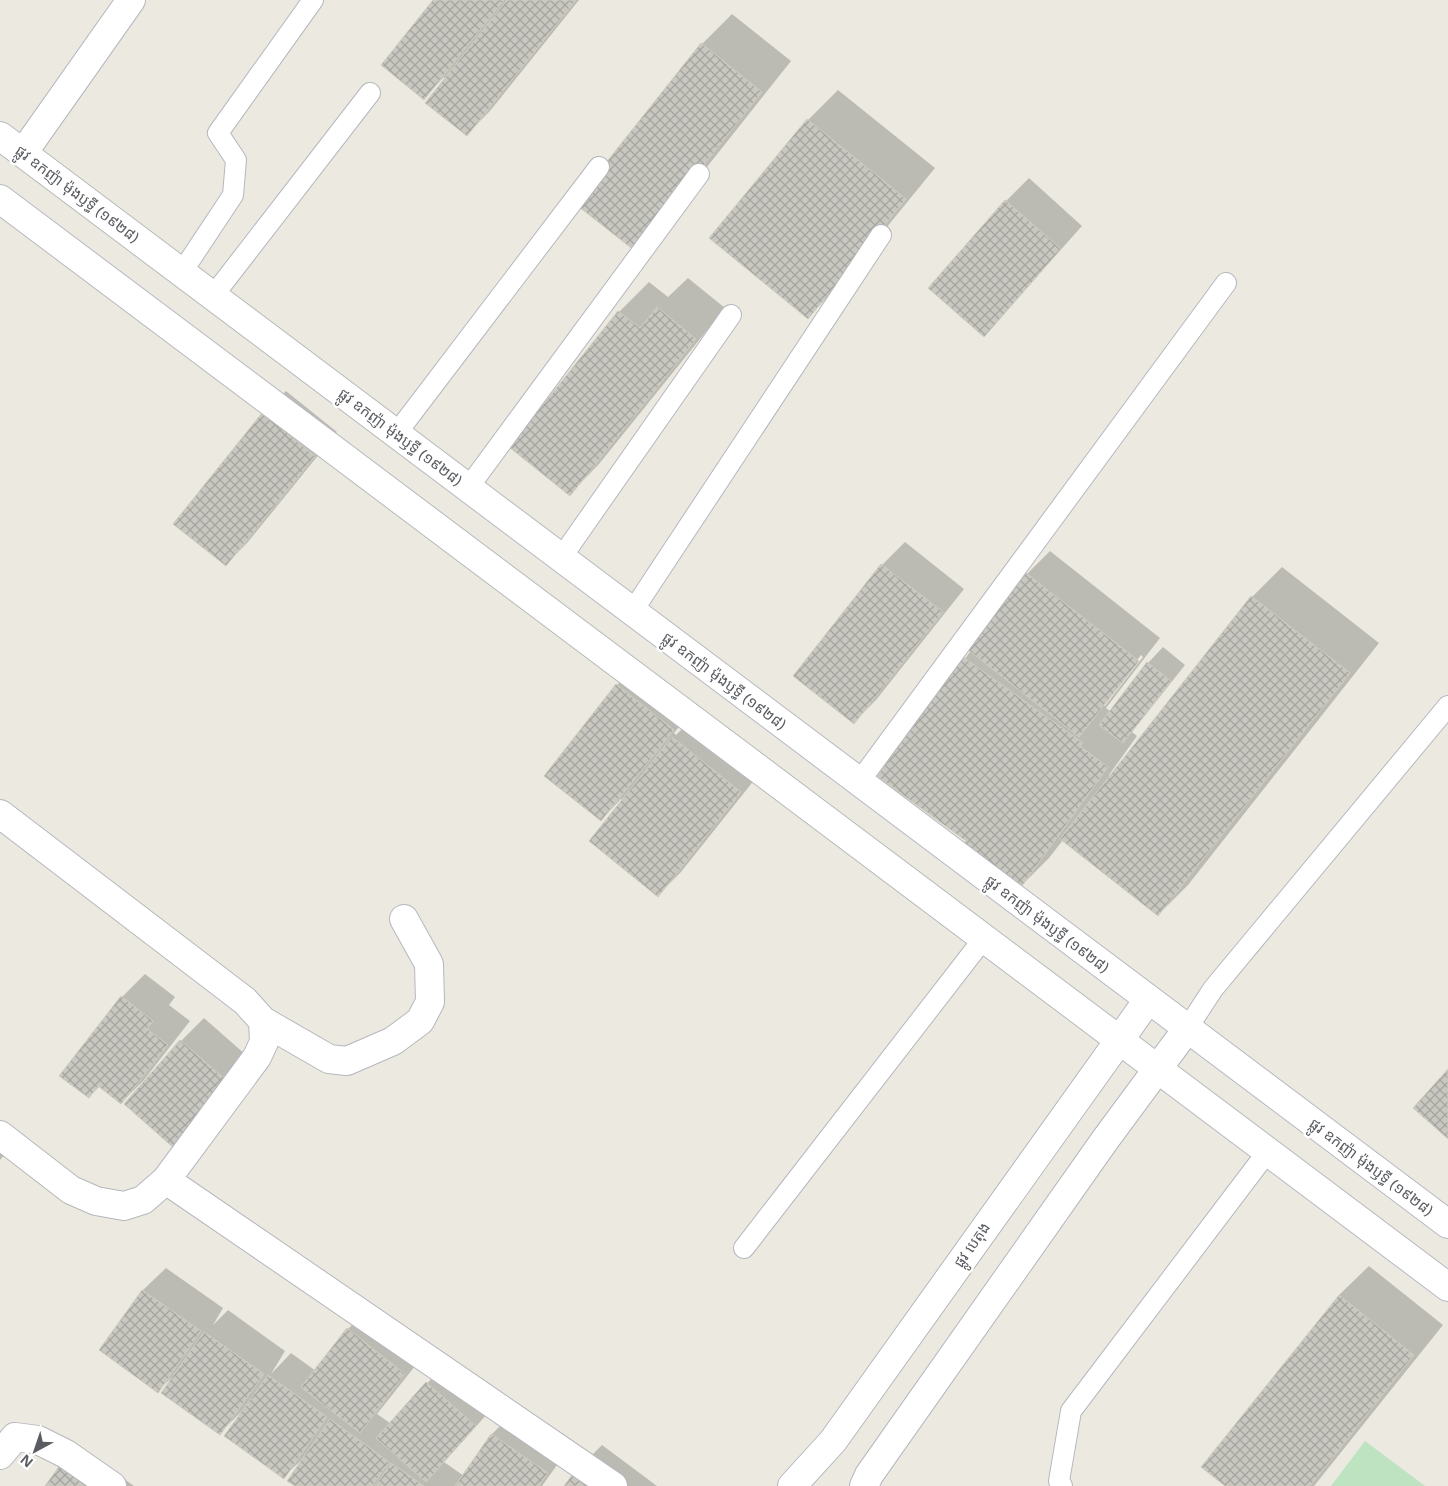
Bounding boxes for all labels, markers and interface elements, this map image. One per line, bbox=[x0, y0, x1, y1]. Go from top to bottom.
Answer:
street label: ផ្លូវ ឧកញ៉ា ម៉ុងឫទ្ធី (១៩២៨) bbox=[9, 140, 144, 250]
street label: ផ្លូវ ឧកញ៉ា ម៉ុងឫទ្ធី (១៩២៨) bbox=[332, 383, 467, 493]
street label: ផ្លូវ ឧកញ៉ា ម៉ុងឫទ្ធី (១៩២៨) bbox=[656, 627, 791, 737]
street label: ផ្លូវ ឧកញ៉ា ម៉ុងឫទ្ធី (១៩២៨) bbox=[979, 870, 1114, 980]
street label: ផ្លូវ ឧកញ៉ា ម៉ុងឫទ្ធី (១៩២៨) bbox=[1303, 1113, 1438, 1223]
street label: ផ្លូវ បេតុង bbox=[948, 1218, 998, 1274]
north arrow bbox=[10, 1426, 60, 1476]
text: N bbox=[16, 1450, 37, 1472]

